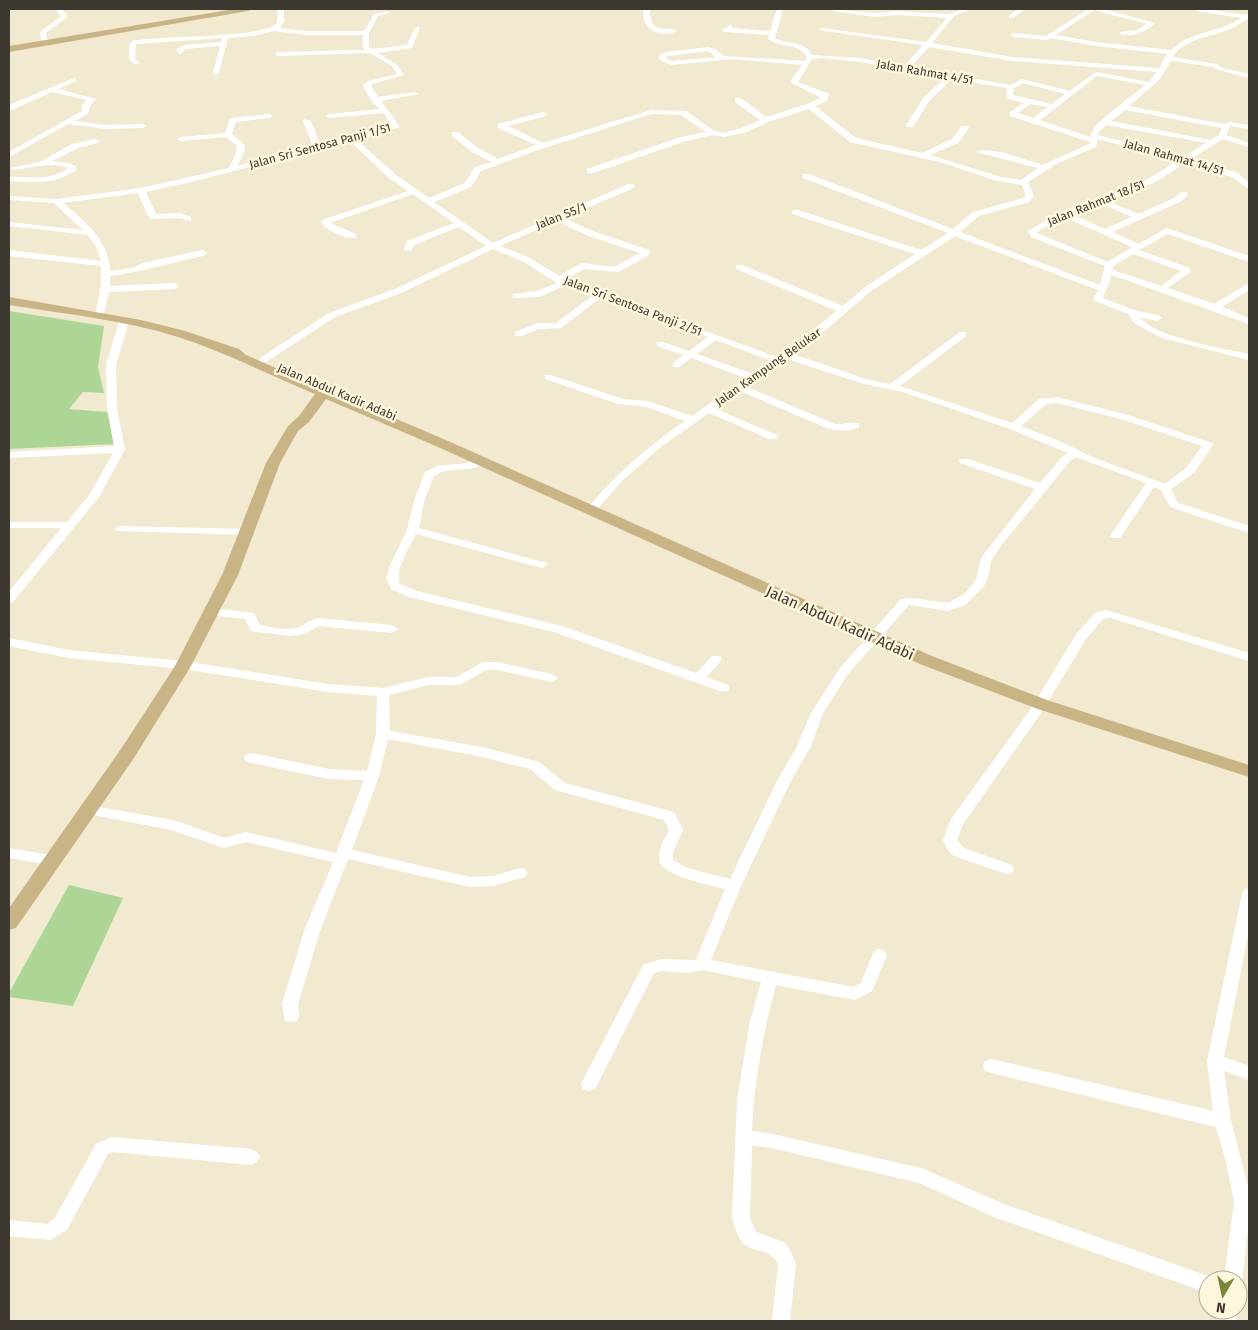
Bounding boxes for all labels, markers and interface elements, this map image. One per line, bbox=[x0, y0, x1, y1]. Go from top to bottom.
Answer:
street label: Jalan Rahmat 4/51 bbox=[876, 57, 974, 87]
street label: Jalan Sri Sentosa Panji 1/51 bbox=[248, 120, 392, 172]
street label: Jalan Rahmat 14/51 bbox=[1122, 136, 1226, 178]
street label: Jalan Rahmat 18/51 bbox=[1045, 177, 1147, 229]
street label: Jalan S5/1 bbox=[534, 200, 588, 232]
street label: Jalan Sri Sentosa Panji 2/51 bbox=[562, 273, 704, 339]
street label: Jalan Kampung Belukar bbox=[712, 325, 824, 409]
street label: Jalan Abdul Kadir Adabi bbox=[275, 361, 399, 423]
street label: Jalan Abdul Kadir Adabi bbox=[763, 582, 917, 664]
north arrow bbox=[1198, 1270, 1248, 1320]
text: N bbox=[1215, 1298, 1227, 1316]

